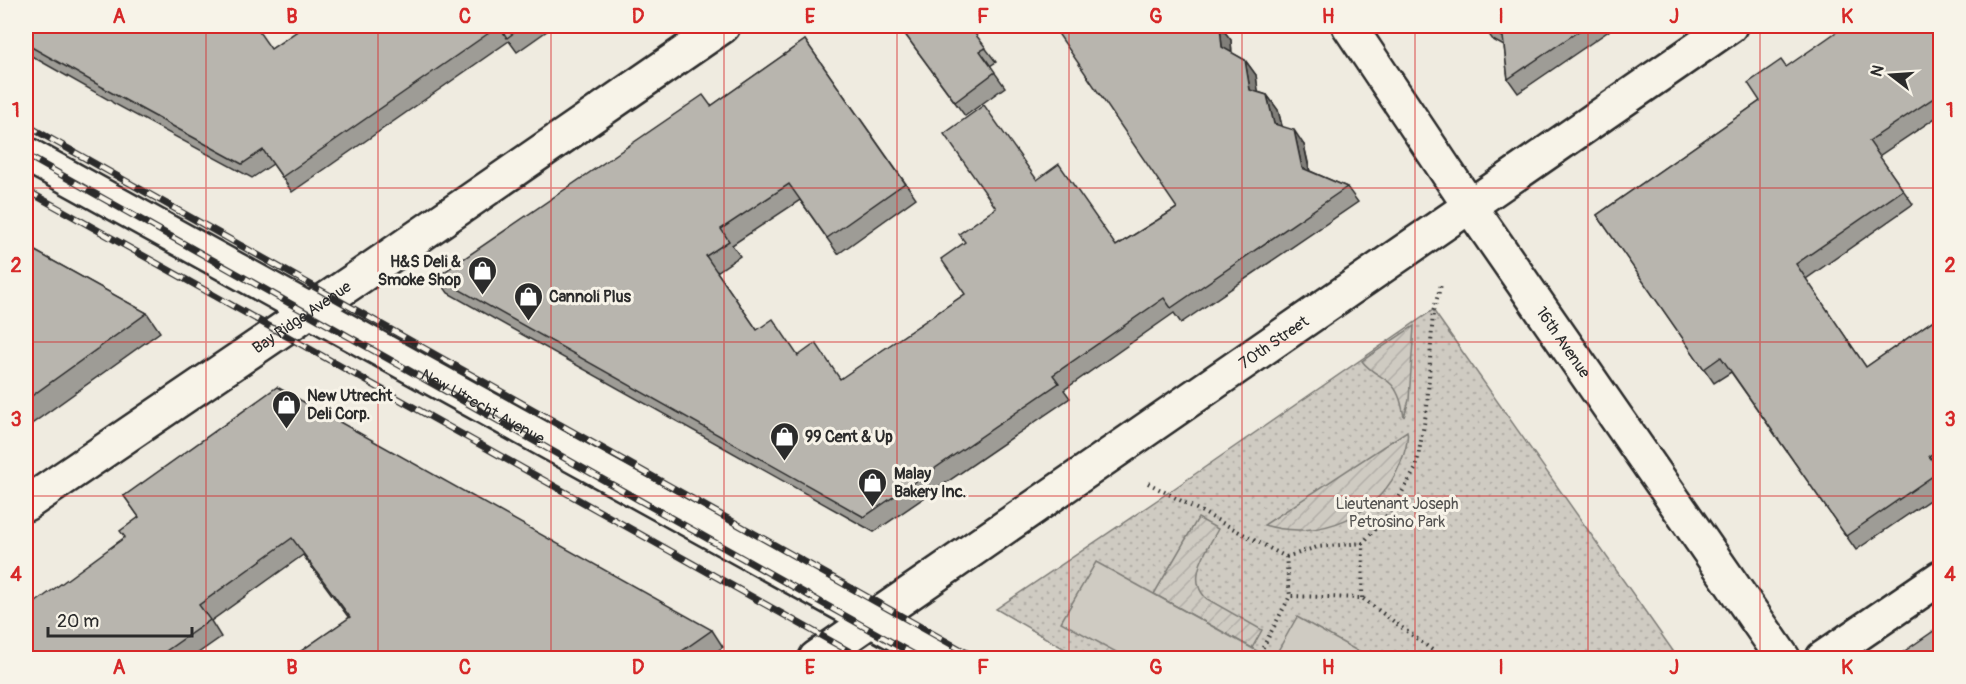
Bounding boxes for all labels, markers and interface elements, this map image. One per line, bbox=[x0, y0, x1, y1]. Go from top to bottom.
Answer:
text: A bbox=[113, 4, 126, 29]
text: B bbox=[286, 4, 298, 29]
text: C bbox=[459, 4, 471, 29]
text: D bbox=[632, 4, 645, 29]
text: E bbox=[805, 4, 816, 29]
text: F bbox=[977, 4, 989, 29]
text: G bbox=[1149, 4, 1163, 29]
text: H bbox=[1322, 4, 1335, 29]
text: I bbox=[1498, 4, 1504, 29]
text: J bbox=[1669, 4, 1679, 29]
text: K bbox=[1841, 4, 1853, 29]
north arrow bbox=[1861, 45, 1921, 105]
text: N bbox=[1866, 63, 1889, 79]
text: 1 bbox=[12, 98, 20, 123]
text: 1 bbox=[1946, 98, 1954, 123]
place label: H&S Deli & Smoke Shop bbox=[378, 252, 461, 290]
text: 2 bbox=[10, 253, 22, 278]
text: 2 bbox=[1944, 253, 1956, 278]
shop icon: H&S Deli & Smoke Shop bbox=[466, 254, 498, 296]
street label: Bay Ridge Avenue bbox=[249, 277, 355, 358]
shop icon: Cannoli Plus bbox=[512, 280, 544, 322]
place label: Cannoli Plus bbox=[549, 287, 632, 307]
street label: 16th Avenue bbox=[1531, 303, 1595, 382]
street label: 70th Street bbox=[1235, 311, 1313, 374]
street label: New Utrecht Avenue bbox=[417, 365, 548, 449]
place label: New Utrecht Deli Corp. bbox=[307, 386, 393, 424]
shop icon: New Utrecht Deli Corp. bbox=[270, 388, 302, 430]
text: 3 bbox=[10, 407, 22, 432]
text: 3 bbox=[1944, 407, 1956, 432]
shop icon: 99 Cent & Up bbox=[768, 420, 800, 462]
place label: 99 Cent & Up bbox=[805, 427, 893, 447]
place label: Malay Bakery Inc. bbox=[894, 464, 966, 502]
shop icon: Malay Bakery Inc. bbox=[857, 466, 889, 508]
park label: Lieutenant Joseph Petrosino Park bbox=[1335, 494, 1459, 532]
text: 4 bbox=[10, 562, 22, 587]
text: 4 bbox=[1944, 562, 1956, 587]
scale bar bbox=[48, 600, 192, 638]
text: 20 m bbox=[57, 610, 99, 633]
text: A bbox=[113, 655, 126, 680]
text: B bbox=[286, 655, 298, 680]
text: C bbox=[459, 655, 471, 680]
text: D bbox=[632, 655, 645, 680]
text: E bbox=[805, 655, 816, 680]
text: F bbox=[977, 655, 989, 680]
text: G bbox=[1149, 655, 1163, 680]
text: H bbox=[1322, 655, 1335, 680]
text: I bbox=[1498, 655, 1504, 680]
text: J bbox=[1669, 655, 1679, 680]
text: K bbox=[1841, 655, 1853, 680]

